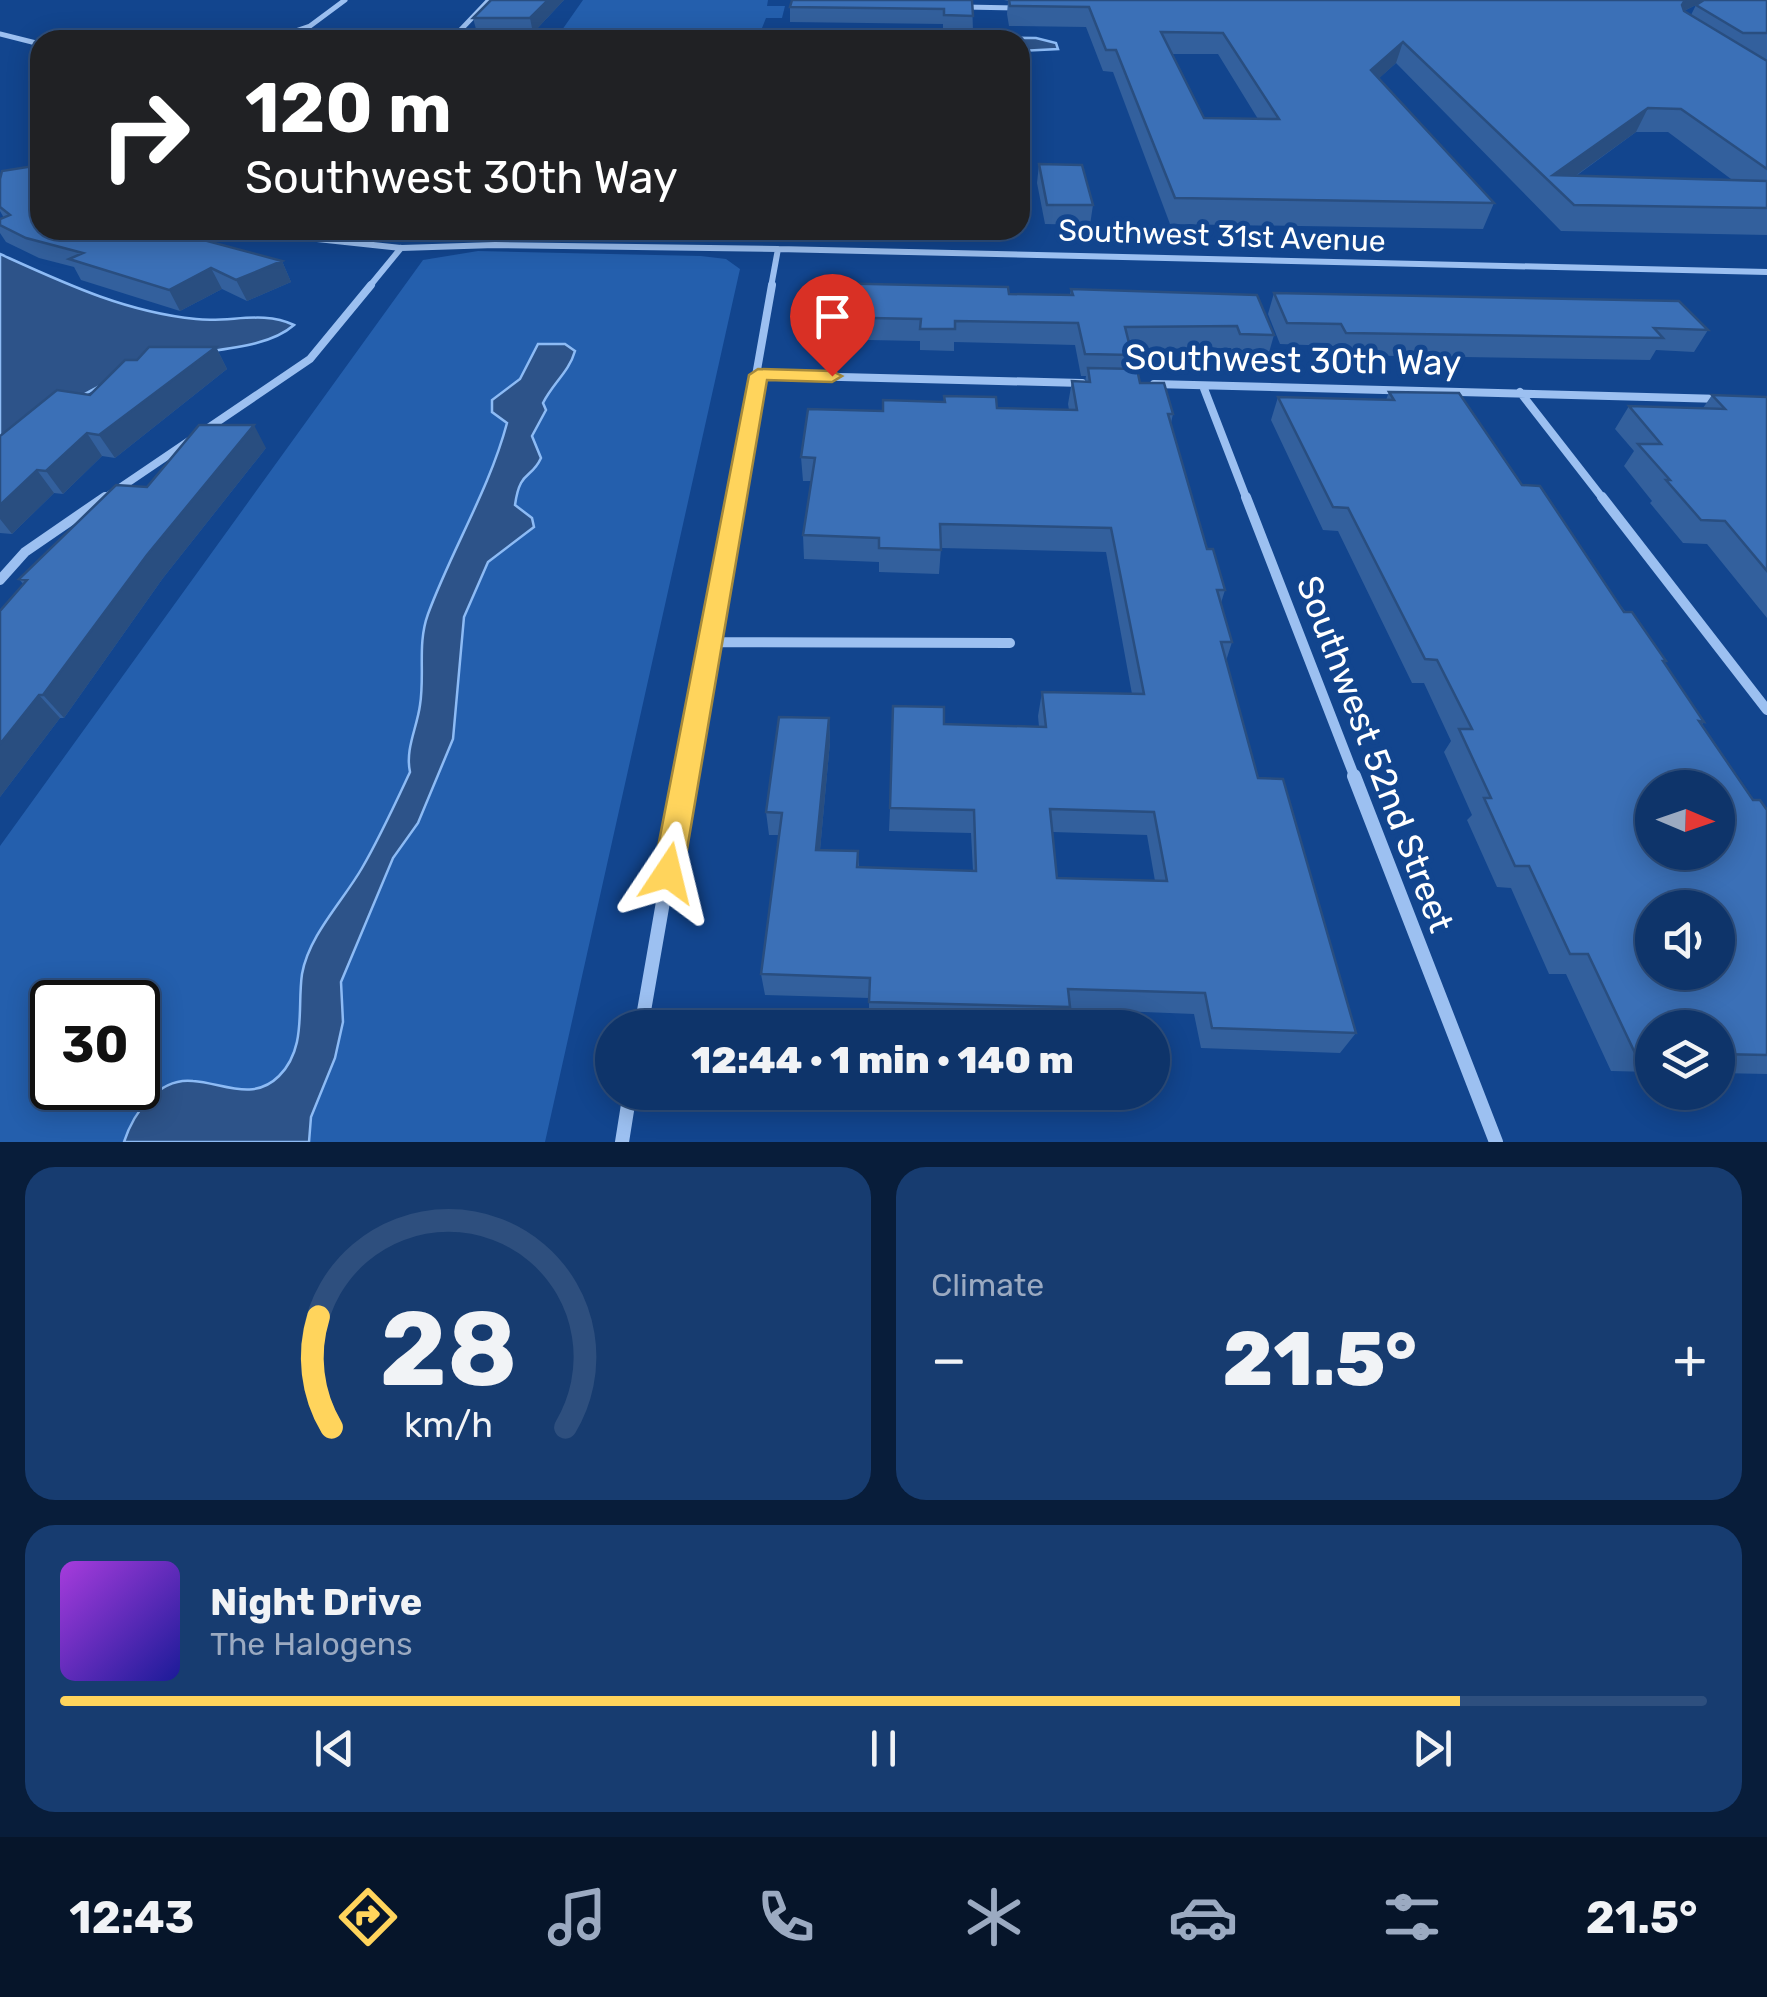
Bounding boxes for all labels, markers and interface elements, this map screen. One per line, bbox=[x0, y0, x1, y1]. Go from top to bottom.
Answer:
text: 120 m bbox=[245, 67, 452, 150]
icon: right bbox=[80, 70, 210, 200]
text: Southwest 30th Way bbox=[245, 151, 678, 204]
street label: Southwest 31st Avenue bbox=[1058, 212, 1386, 260]
pin bbox=[790, 274, 875, 377]
icon: arrive bbox=[805, 289, 860, 344]
street label: Southwest 30th Way bbox=[1124, 336, 1462, 384]
street label: Southwest 52nd Street bbox=[1288, 570, 1462, 938]
north arrow bbox=[1635, 770, 1735, 870]
map controls bbox=[1635, 770, 1735, 1110]
position arrow bbox=[616, 821, 720, 925]
button: sound bbox=[1635, 890, 1735, 990]
speed limit sign: 30 bbox=[30, 980, 160, 1110]
button: layers bbox=[1635, 1010, 1735, 1110]
text: 12:44 · 1 min · 140 m bbox=[691, 1037, 1074, 1083]
text: Climate bbox=[931, 1266, 1044, 1304]
text: 28 bbox=[379, 1288, 517, 1411]
text: 21.5° bbox=[1223, 1315, 1417, 1404]
text: − bbox=[931, 1327, 967, 1392]
text: + bbox=[1673, 1327, 1707, 1392]
text: km/h bbox=[403, 1404, 493, 1446]
text: Night Drive bbox=[210, 1579, 422, 1625]
text: The Halogens bbox=[210, 1625, 413, 1663]
icon: previous bbox=[307, 1721, 362, 1776]
icon: pause bbox=[856, 1721, 911, 1776]
icon: next bbox=[1405, 1721, 1460, 1776]
icon: directions bbox=[333, 1882, 403, 1952]
icon: music bbox=[542, 1882, 612, 1952]
icon: phone bbox=[751, 1882, 821, 1952]
icon: climate bbox=[959, 1882, 1029, 1952]
icon: car bbox=[1168, 1882, 1238, 1952]
icon: filters bbox=[1377, 1882, 1447, 1952]
text: 12:43 bbox=[69, 1891, 195, 1944]
text: 21.5° bbox=[1586, 1891, 1698, 1944]

